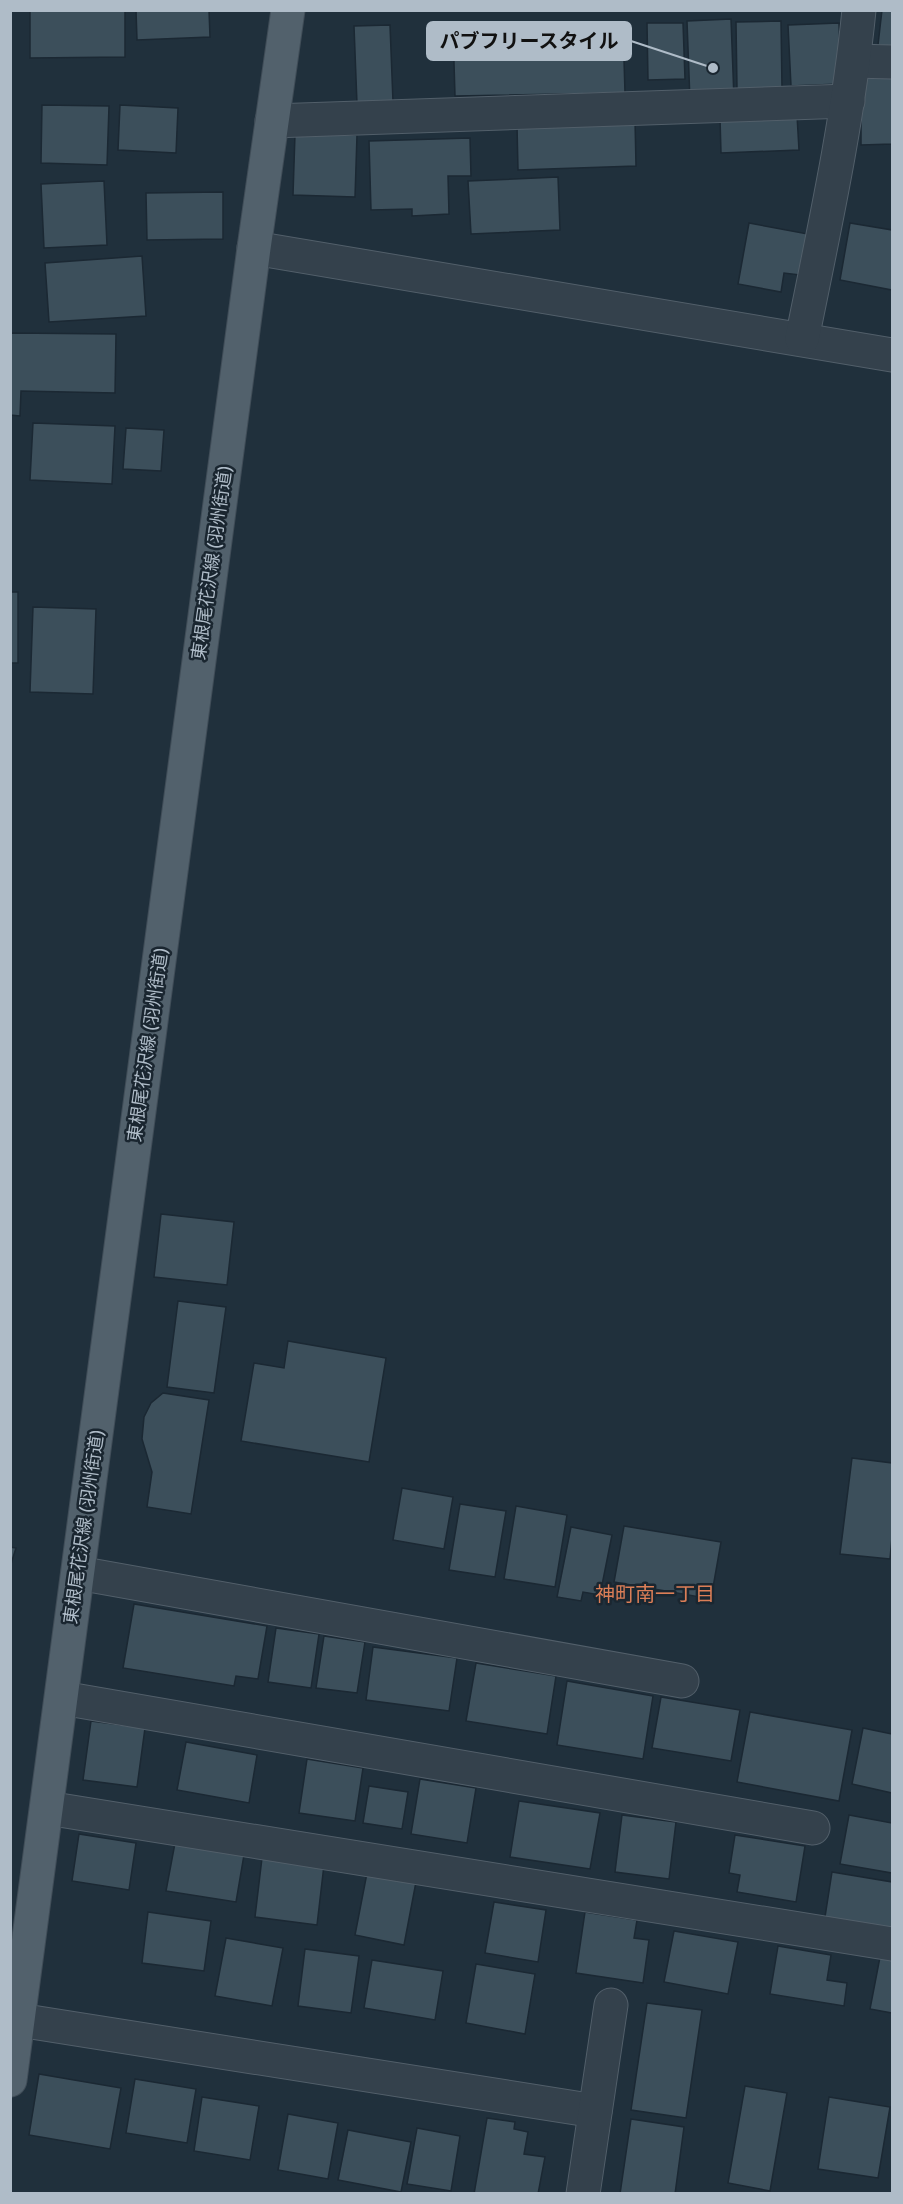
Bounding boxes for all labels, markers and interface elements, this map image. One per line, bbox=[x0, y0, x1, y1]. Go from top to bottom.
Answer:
callout: パブフリースタイル bbox=[427, 22, 631, 60]
text: パブフリースタイル bbox=[440, 30, 619, 54]
street label: 東根尾花沢線 (羽州街道) bbox=[187, 464, 237, 662]
street label: 東根尾花沢線 (羽州街道) bbox=[123, 946, 173, 1144]
street label: 東根尾花沢線 (羽州街道) bbox=[59, 1428, 109, 1626]
district label: 神町南一丁目 bbox=[595, 1583, 715, 1607]

